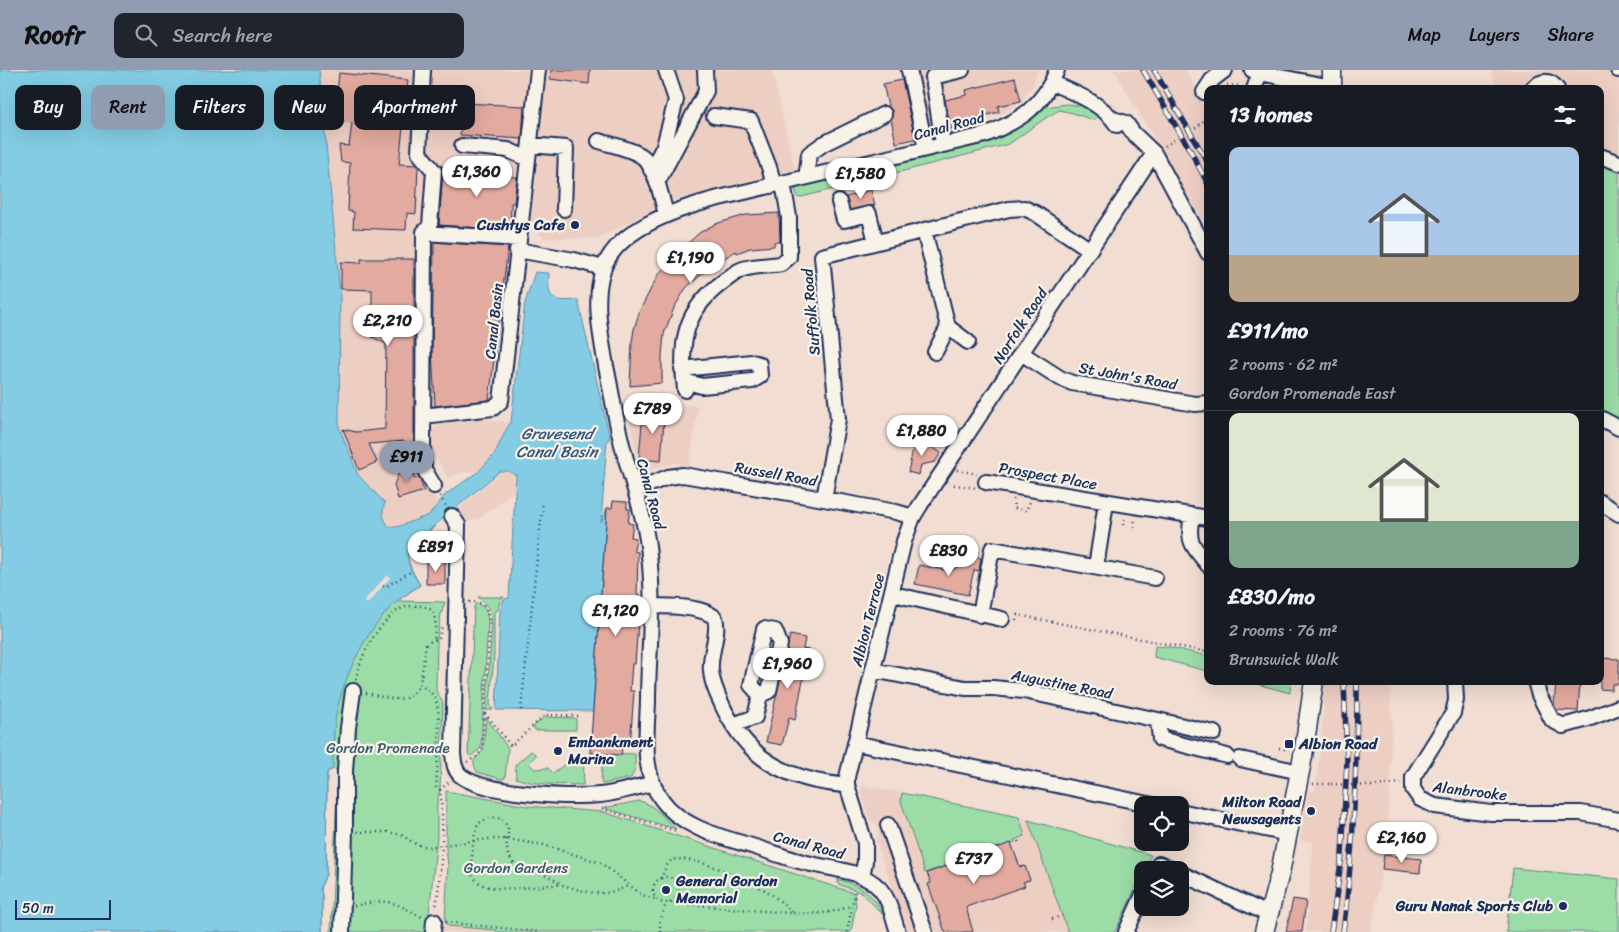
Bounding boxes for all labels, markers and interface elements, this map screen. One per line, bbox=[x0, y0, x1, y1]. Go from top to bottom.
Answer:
search box bbox=[114, 13, 464, 58]
text: Roofr bbox=[25, 14, 84, 56]
text: Search here bbox=[172, 19, 273, 52]
text: Map bbox=[1408, 19, 1441, 51]
text: Layers bbox=[1469, 19, 1520, 51]
text: Share bbox=[1548, 19, 1594, 51]
icon: search bbox=[132, 21, 160, 49]
chip: Buy bbox=[15, 85, 81, 130]
chip: Rent bbox=[91, 85, 165, 130]
chip: Filters bbox=[175, 85, 264, 130]
chip: New bbox=[274, 85, 344, 130]
chip: Apartment bbox=[354, 85, 475, 130]
text: 13 homes bbox=[1229, 96, 1312, 134]
icon: filters bbox=[1551, 101, 1579, 129]
street label: Canal Road bbox=[911, 104, 989, 148]
pin: £1,360 bbox=[436, 156, 518, 198]
text: £1,360 bbox=[453, 157, 501, 186]
pin: £1,580 bbox=[820, 158, 902, 200]
text: £1,580 bbox=[836, 159, 886, 188]
icon: home bbox=[1359, 180, 1449, 270]
place label: Cushtys Cafe bbox=[476, 212, 565, 238]
marker: Cushtys Cafe bbox=[569, 219, 581, 231]
pin: £1,190 bbox=[650, 242, 732, 284]
text: £1,190 bbox=[668, 243, 714, 272]
street label: Suffolk Road bbox=[794, 267, 828, 356]
street label: Canal Basin bbox=[477, 282, 511, 360]
street label: Norfolk Road bbox=[986, 282, 1055, 369]
pin: £2,210 bbox=[347, 304, 429, 347]
text: £2,210 bbox=[364, 306, 412, 335]
text: £911/mo bbox=[1229, 312, 1308, 350]
text: 2 rooms · 62 m² bbox=[1229, 350, 1338, 379]
street label: St John's Road bbox=[1077, 355, 1180, 398]
text: Gordon Promenade East bbox=[1229, 379, 1396, 408]
pin: £789 bbox=[623, 392, 683, 435]
text: £789 bbox=[634, 394, 672, 423]
pin: £1,880 bbox=[881, 414, 963, 457]
text: £1,880 bbox=[897, 416, 947, 445]
water label: Gravesend Canal Basin bbox=[516, 419, 600, 466]
pin: £911 bbox=[377, 440, 437, 483]
text: £911 bbox=[391, 442, 423, 471]
icon: home bbox=[1359, 445, 1449, 535]
street label: Russell Road bbox=[733, 454, 820, 494]
street label: Prospect Place bbox=[997, 455, 1100, 497]
street label: Canal Road bbox=[629, 456, 673, 534]
pin: £891 bbox=[406, 530, 466, 573]
text: £891 bbox=[419, 532, 453, 561]
pin: £830 bbox=[919, 534, 979, 577]
text: £830 bbox=[930, 536, 968, 565]
street label: Albion Terrace bbox=[844, 570, 892, 670]
text: £830/mo bbox=[1229, 578, 1315, 616]
pin: £1,120 bbox=[575, 594, 657, 637]
text: £1,120 bbox=[593, 596, 639, 625]
text: 2 rooms · 76 m² bbox=[1229, 616, 1338, 645]
text: Brunswick Walk bbox=[1229, 645, 1339, 674]
pin: £1,960 bbox=[747, 648, 829, 690]
text: £1,960 bbox=[764, 649, 812, 678]
street label: Augustine Road bbox=[1008, 661, 1116, 707]
place label: Embankment Marina bbox=[567, 729, 654, 772]
place label: Albion Road bbox=[1298, 731, 1379, 757]
park label: Gordon Promenade bbox=[326, 735, 450, 761]
marker: Albion Road bbox=[1283, 738, 1295, 750]
marker: Embankment Marina bbox=[552, 745, 564, 757]
street label: Alanbrooke bbox=[1430, 773, 1509, 808]
place label: Milton Road Newsagents bbox=[1221, 789, 1303, 832]
map controls bbox=[1134, 796, 1189, 916]
button: locate bbox=[1134, 796, 1189, 851]
marker: Milton Road Newsagents bbox=[1305, 805, 1317, 817]
pin: £2,160 bbox=[1361, 822, 1443, 864]
street label: Canal Road bbox=[771, 823, 849, 867]
text: £2,160 bbox=[1378, 823, 1426, 852]
pin: £737 bbox=[944, 842, 1004, 885]
text: £737 bbox=[956, 844, 992, 873]
park label: Gordon Gardens bbox=[464, 855, 568, 881]
button: layers bbox=[1134, 861, 1189, 916]
place label: General Gordon Memorial bbox=[675, 868, 778, 911]
marker: General Gordon Memorial bbox=[660, 884, 672, 896]
place label: Guru Nanak Sports Club bbox=[1395, 893, 1553, 919]
text: 50 m bbox=[22, 896, 54, 921]
scale bar bbox=[15, 897, 111, 920]
marker: Guru Nanak Sports Club bbox=[1557, 900, 1569, 912]

